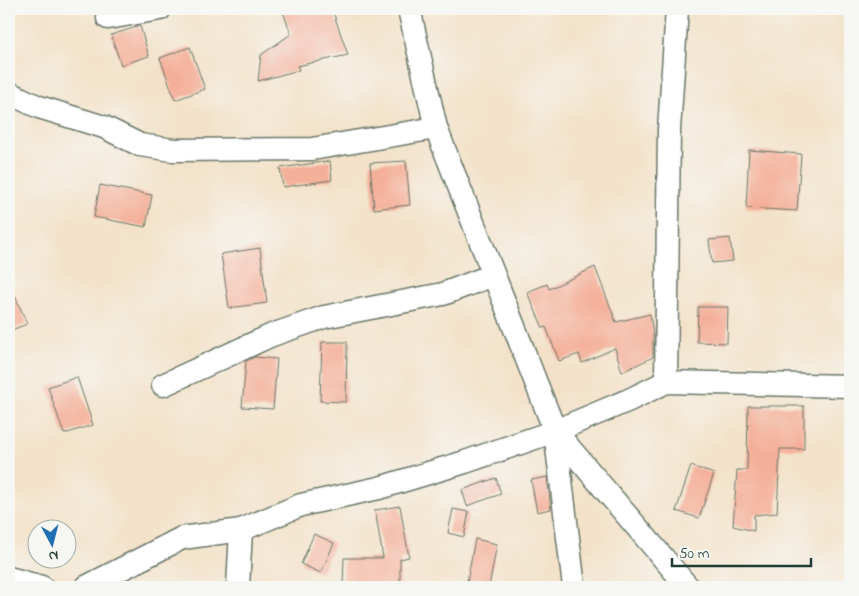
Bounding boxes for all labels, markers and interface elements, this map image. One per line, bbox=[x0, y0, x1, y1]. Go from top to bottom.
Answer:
north arrow bbox=[28, 518, 78, 568]
scale bar bbox=[672, 536, 810, 568]
text: 50 m bbox=[679, 543, 710, 565]
text: N bbox=[47, 544, 59, 566]

